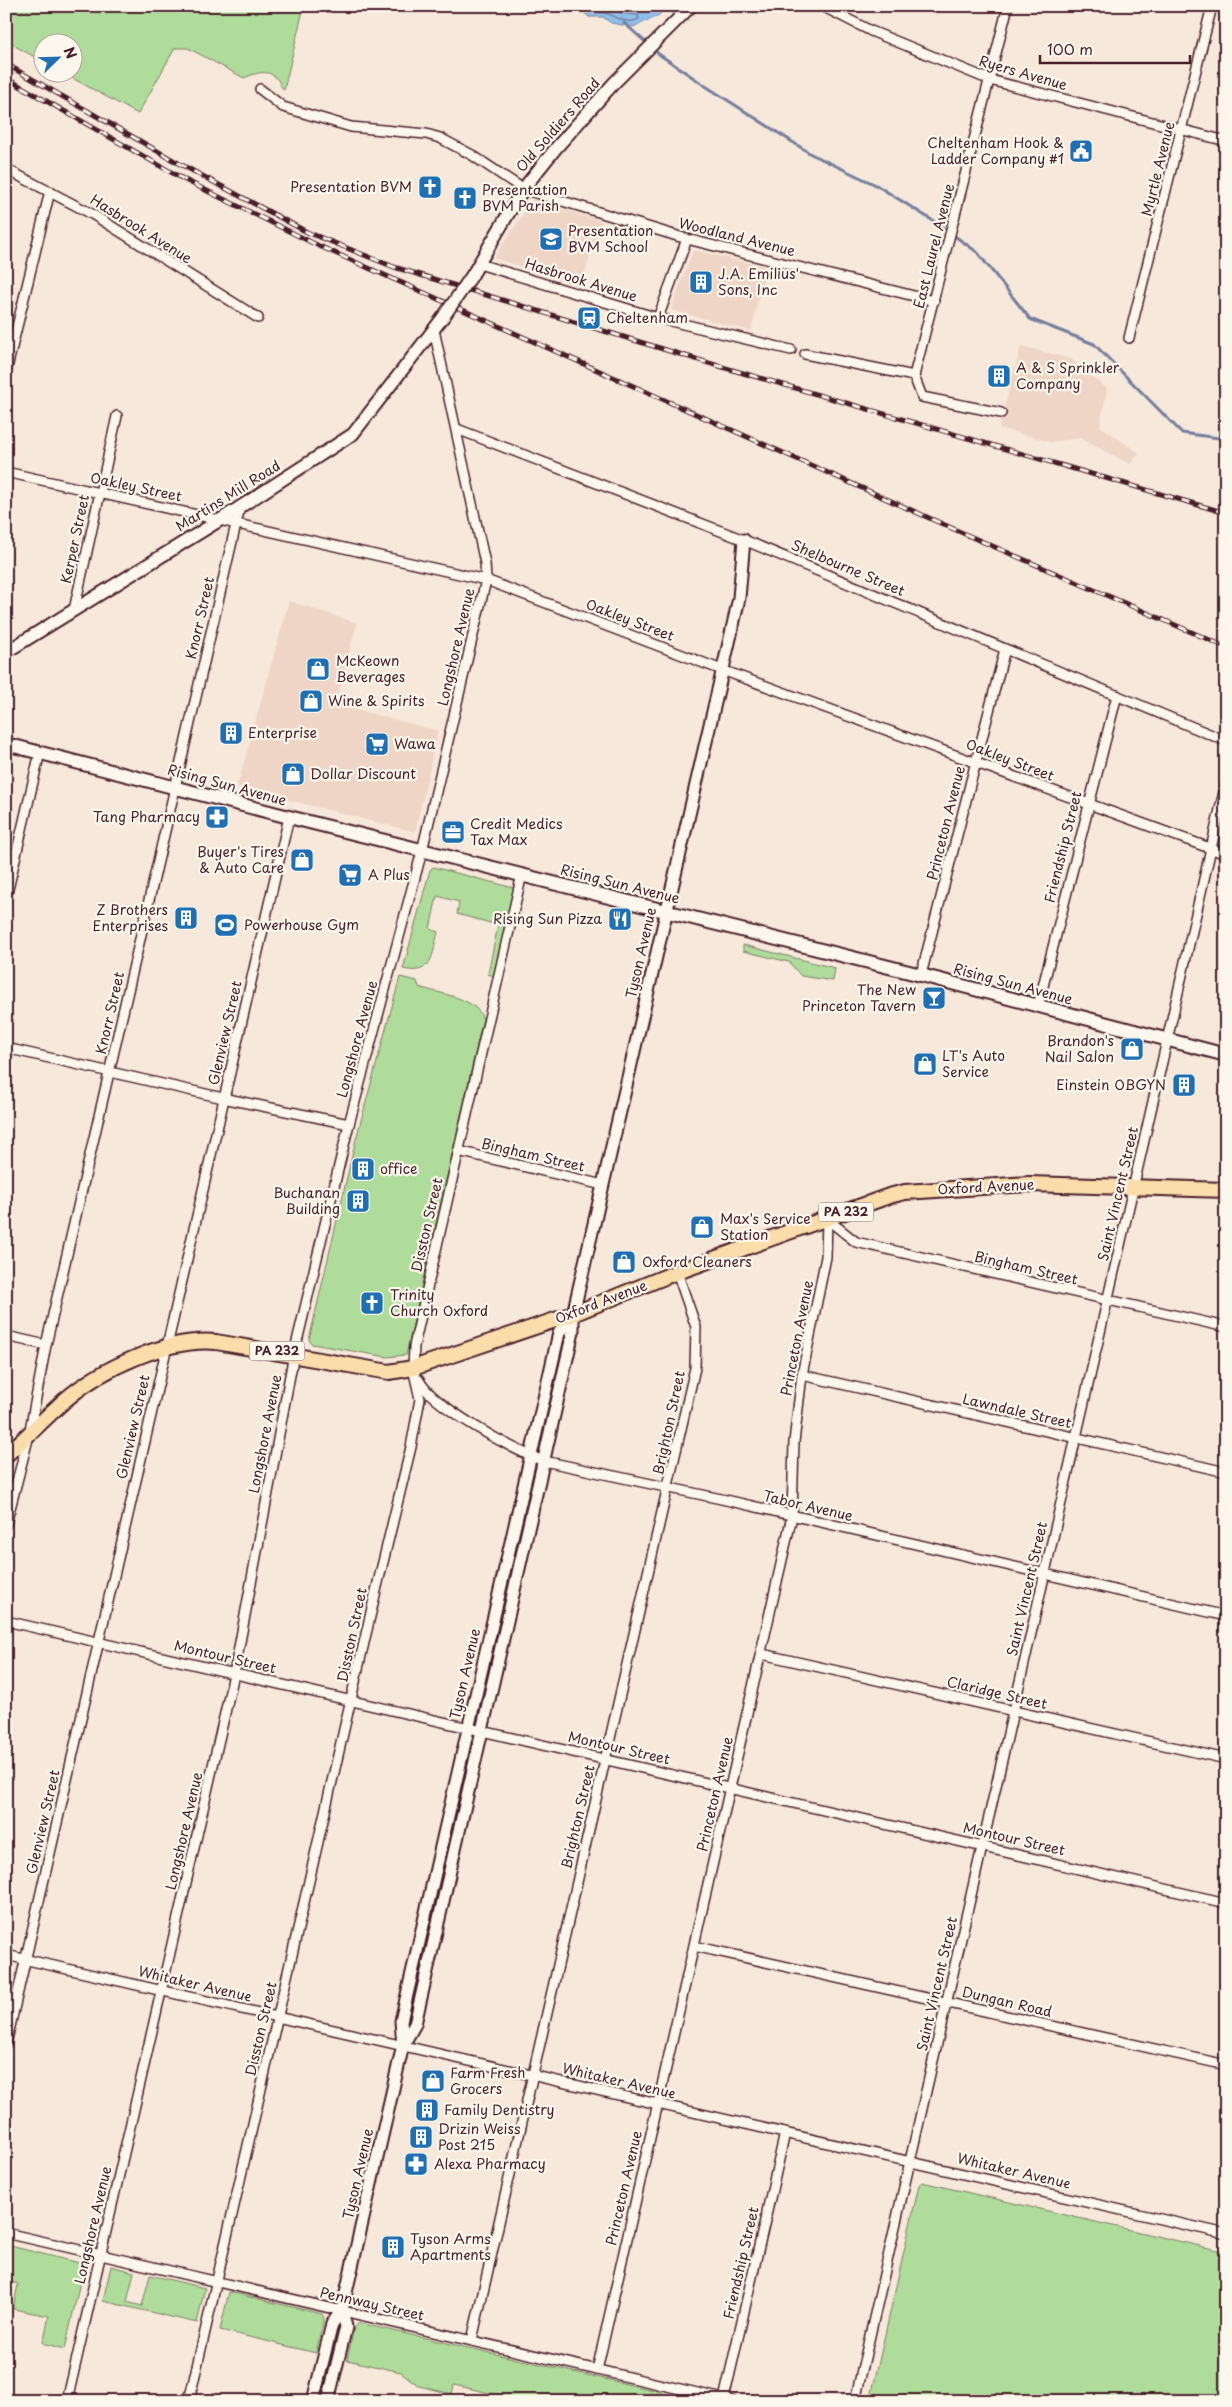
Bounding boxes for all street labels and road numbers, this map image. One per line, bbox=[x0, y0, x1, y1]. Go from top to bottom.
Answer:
street label: Ryers Avenue bbox=[977, 50, 1070, 95]
street label: Old Soldiers Road bbox=[511, 73, 605, 177]
street label: Myrtle Avenue bbox=[1136, 119, 1180, 218]
street label: East Laurel Avenue bbox=[908, 181, 959, 311]
street label: Hasbrook Avenue bbox=[86, 189, 196, 269]
street label: Woodland Avenue bbox=[677, 212, 798, 261]
street label: Hasbrook Avenue bbox=[522, 252, 640, 307]
street label: Martins Mill Road bbox=[171, 455, 284, 536]
street label: Oakley Street bbox=[88, 467, 184, 507]
street label: Kerper Street bbox=[55, 492, 94, 585]
street label: Shelbourne Street bbox=[788, 534, 909, 601]
street label: Knorr Street bbox=[180, 574, 219, 661]
street label: Longshore Avenue bbox=[432, 586, 479, 708]
street label: Oakley Street bbox=[583, 593, 678, 646]
street label: Oakley Street bbox=[963, 733, 1058, 786]
street label: Rising Sun Avenue bbox=[165, 759, 289, 811]
street label: Princeton Avenue bbox=[921, 763, 970, 882]
street label: Friendship Street bbox=[1038, 788, 1087, 905]
street label: Rising Sun Avenue bbox=[558, 859, 682, 909]
street label: Tyson Avenue bbox=[620, 905, 661, 1000]
street label: Rising Sun Avenue bbox=[951, 958, 1075, 1010]
street label: Knorr Street bbox=[90, 969, 129, 1056]
street label: Glenview Street bbox=[202, 978, 247, 1087]
street label: Longshore Avenue bbox=[331, 978, 382, 1100]
street label: Saint Vincent Street bbox=[1092, 1124, 1143, 1263]
street label: Bingham Street bbox=[479, 1132, 587, 1177]
street label: Oxford Avenue bbox=[937, 1173, 1035, 1200]
street label: Disston Street bbox=[405, 1175, 448, 1274]
road number: PA 232 bbox=[818, 1202, 874, 1222]
street label: Bingham Street bbox=[972, 1245, 1080, 1290]
street label: Oxford Avenue bbox=[552, 1274, 650, 1329]
street label: Princeton Avenue bbox=[775, 1278, 818, 1397]
road number: PA 232 bbox=[250, 1342, 304, 1360]
street label: Brighton Street bbox=[647, 1369, 690, 1477]
street label: Glenview Street bbox=[110, 1372, 155, 1481]
street label: Longshore Avenue bbox=[243, 1372, 286, 1495]
street label: Lawndale Street bbox=[961, 1388, 1074, 1433]
street label: Tabor Avenue bbox=[761, 1485, 855, 1526]
street label: Saint Vincent Street bbox=[1001, 1519, 1052, 1658]
street label: Disston Street bbox=[331, 1585, 372, 1684]
street label: Tyson Avenue bbox=[444, 1626, 485, 1721]
street label: Montour Street bbox=[172, 1635, 278, 1679]
street label: Claridge Street bbox=[945, 1671, 1050, 1714]
street label: Montour Street bbox=[566, 1726, 672, 1770]
street label: Princeton Avenue bbox=[691, 1734, 738, 1853]
street label: Brighton Street bbox=[555, 1763, 600, 1871]
street label: Glenview Street bbox=[20, 1767, 65, 1876]
street label: Longshore Avenue bbox=[160, 1770, 207, 1892]
street label: Montour Street bbox=[961, 1817, 1067, 1861]
street label: Saint Vincent Street bbox=[911, 1914, 962, 2053]
street label: Whitaker Avenue bbox=[136, 1960, 254, 2007]
street label: Disston Street bbox=[239, 1979, 282, 2078]
street label: Dungan Road bbox=[960, 1981, 1054, 2022]
street label: Whitaker Avenue bbox=[560, 2057, 678, 2104]
street label: Tyson Avenue bbox=[337, 2126, 378, 2221]
street label: Princeton Avenue bbox=[600, 2128, 647, 2247]
street label: Whitaker Avenue bbox=[955, 2147, 1073, 2194]
street label: Longshore Avenue bbox=[69, 2164, 116, 2286]
street label: Friendship Street bbox=[717, 2204, 764, 2321]
street label: Pennway Street bbox=[318, 2281, 427, 2326]

